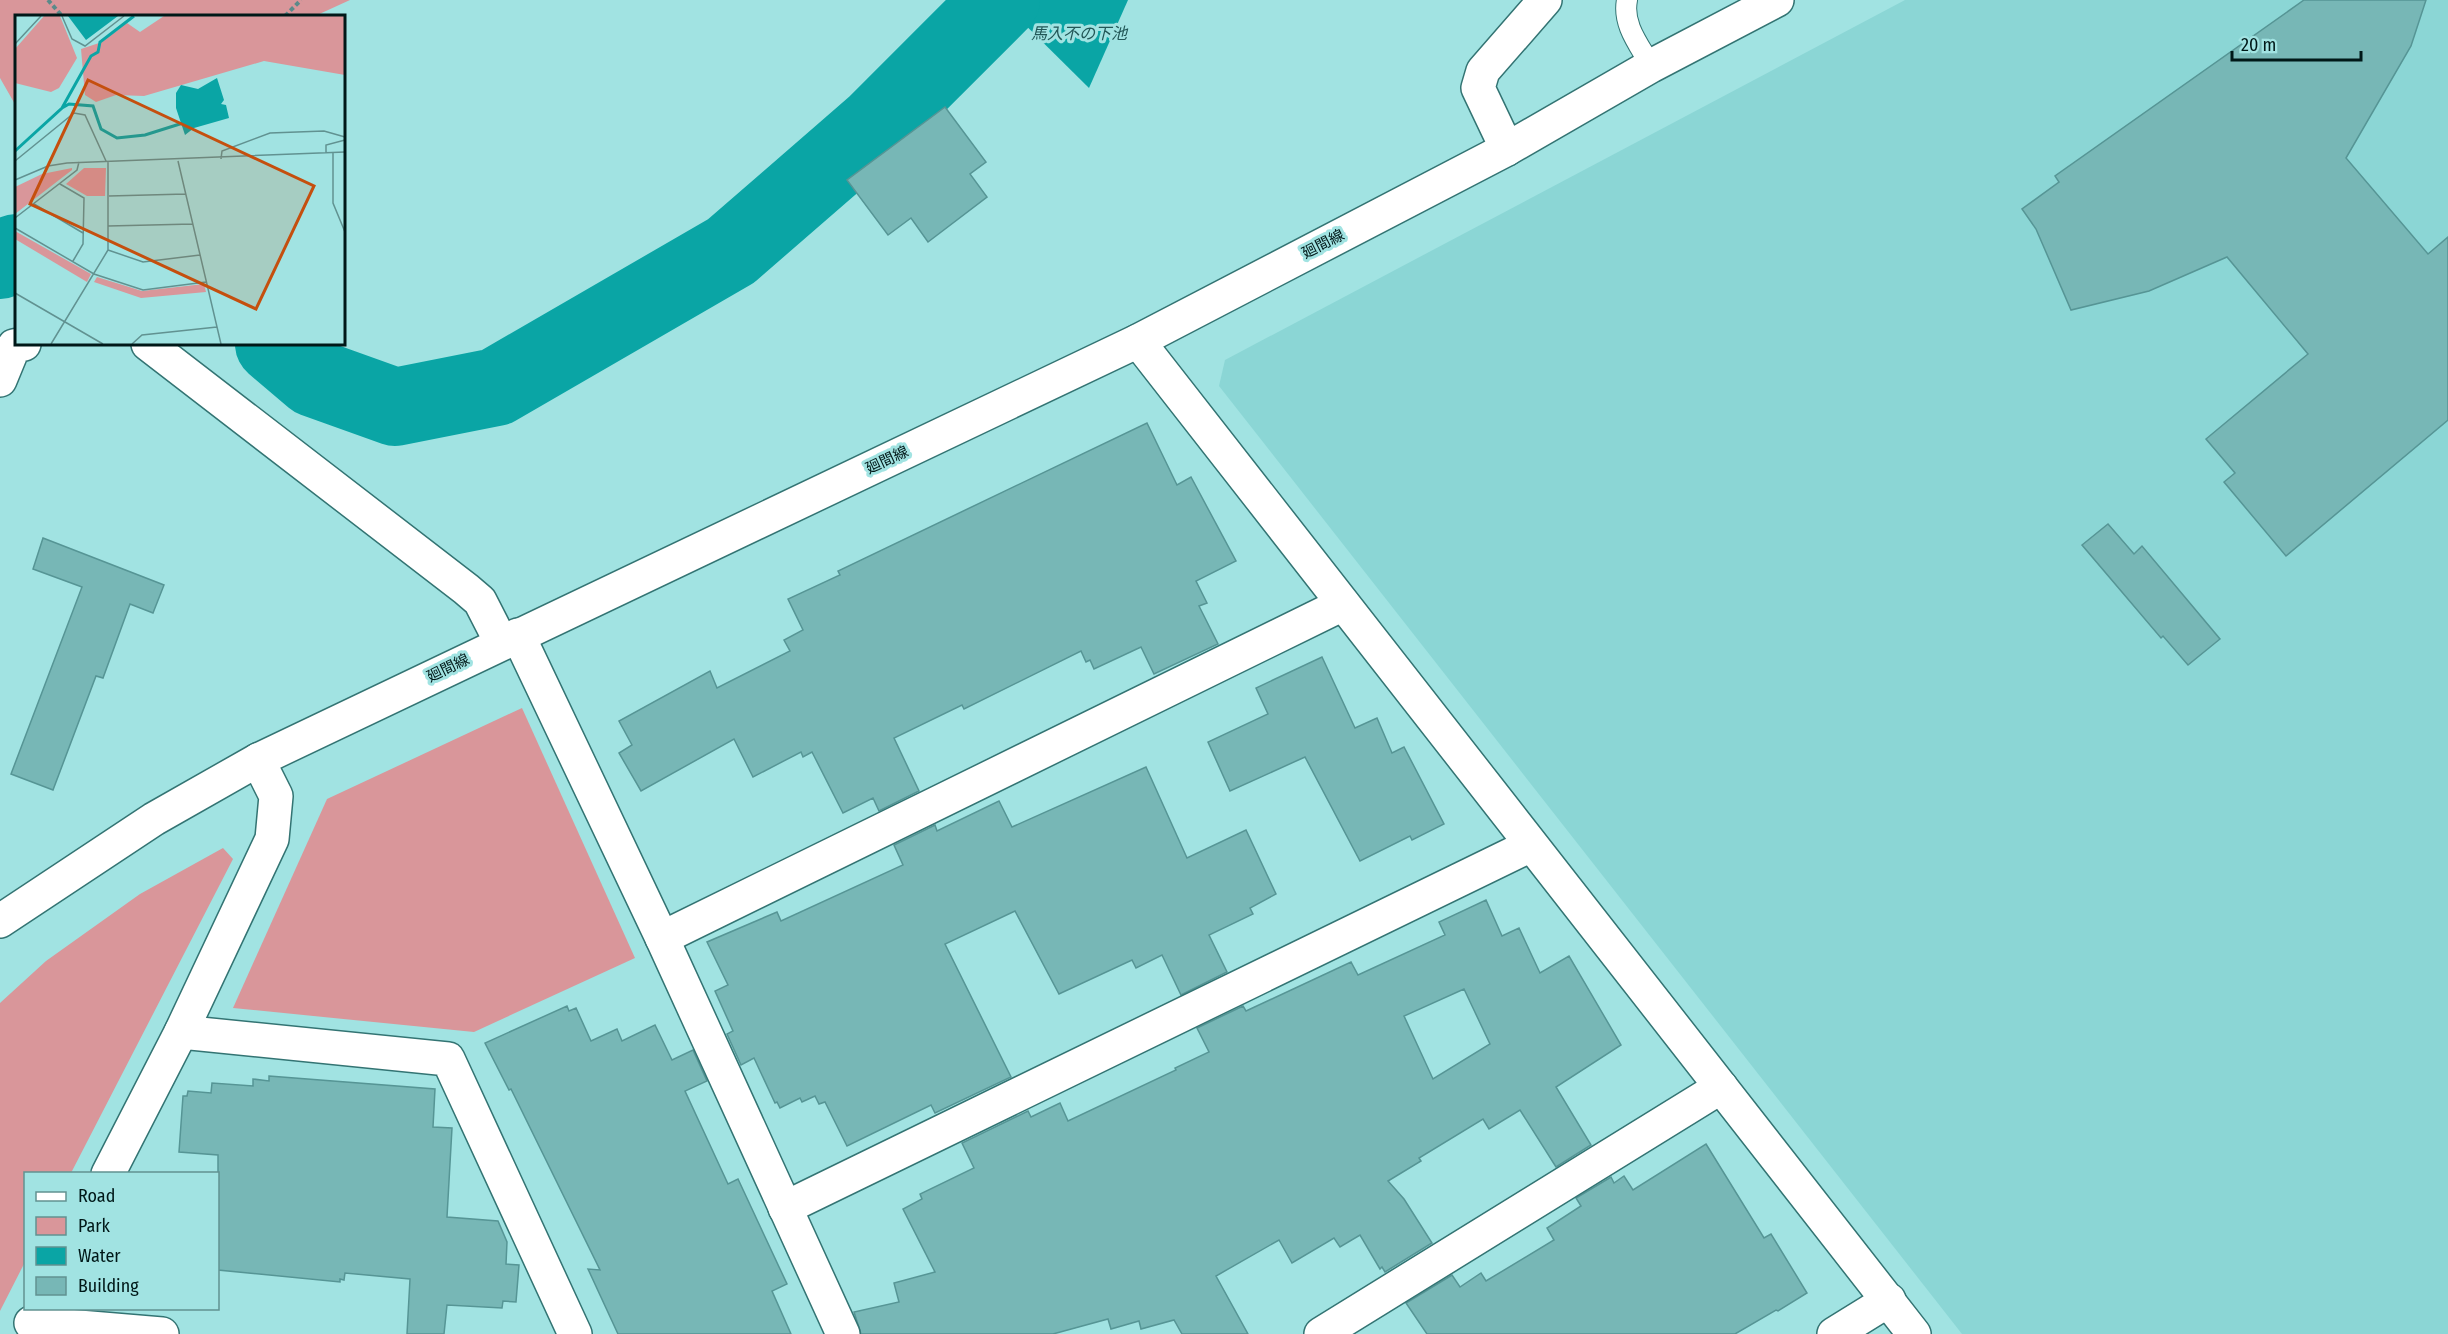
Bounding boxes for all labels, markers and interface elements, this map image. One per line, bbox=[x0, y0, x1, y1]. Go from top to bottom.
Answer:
inset map bbox=[15, 15, 345, 345]
water label: 馬入不の下池 bbox=[1031, 24, 1129, 43]
scale bar bbox=[2232, 24, 2361, 62]
text: 20 m bbox=[2241, 34, 2276, 56]
street label: 廻間線 bbox=[1299, 226, 1347, 262]
street label: 廻間線 bbox=[863, 442, 911, 478]
street label: 廻間線 bbox=[424, 650, 472, 686]
legend bbox=[24, 1172, 219, 1310]
text: Road bbox=[78, 1185, 115, 1207]
text: Park bbox=[78, 1215, 111, 1237]
text: Water bbox=[78, 1245, 121, 1267]
text: Building bbox=[78, 1275, 139, 1297]

